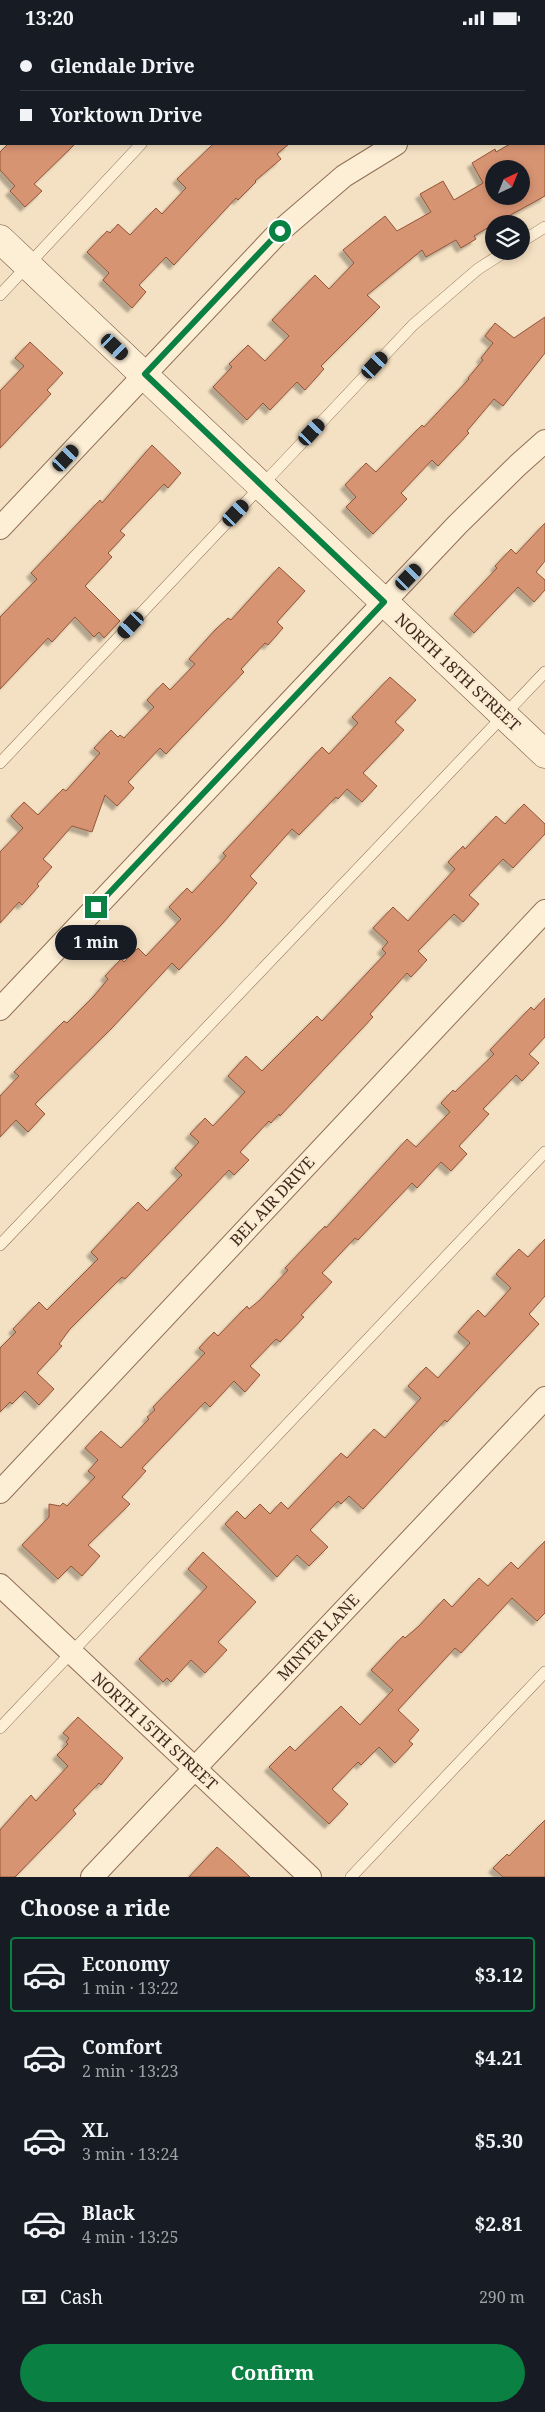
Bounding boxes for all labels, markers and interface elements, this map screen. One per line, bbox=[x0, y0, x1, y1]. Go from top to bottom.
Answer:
text: 13:20 bbox=[25, 5, 74, 31]
text: Glendale Drive bbox=[50, 53, 195, 79]
text: Yorktown Drive bbox=[50, 102, 202, 128]
north arrow bbox=[485, 160, 530, 205]
map controls bbox=[485, 160, 530, 260]
button: layers bbox=[485, 215, 530, 260]
route start bbox=[269, 220, 291, 242]
car bbox=[98, 331, 131, 363]
car bbox=[359, 349, 390, 381]
car bbox=[296, 416, 327, 448]
car bbox=[50, 442, 81, 474]
car bbox=[220, 497, 251, 529]
car bbox=[393, 561, 424, 593]
street label: NORTH 18TH STREET bbox=[391, 608, 526, 736]
car bbox=[115, 609, 146, 641]
route end bbox=[85, 896, 107, 918]
callout: 1 min bbox=[55, 925, 137, 959]
text: 1 min bbox=[73, 931, 119, 953]
street label: BEL AIR DRIVE bbox=[225, 1151, 319, 1251]
street label: MINTER LANE bbox=[272, 1589, 364, 1685]
street label: NORTH 15TH STREET bbox=[88, 1667, 223, 1795]
text: Choose a ride bbox=[20, 1892, 170, 1922]
text: Economy bbox=[82, 1951, 170, 1977]
icon: car bbox=[22, 1952, 67, 1997]
text: $3.12 bbox=[474, 1962, 523, 1988]
text: 1 min · 13:22 bbox=[82, 1977, 178, 1999]
text: Comfort bbox=[82, 2034, 162, 2060]
icon: car bbox=[22, 2035, 67, 2080]
text: $4.21 bbox=[474, 2045, 523, 2071]
text: 2 min · 13:23 bbox=[82, 2060, 178, 2082]
text: XL bbox=[82, 2117, 108, 2143]
icon: car bbox=[22, 2118, 67, 2163]
text: $5.30 bbox=[474, 2128, 523, 2154]
text: 3 min · 13:24 bbox=[82, 2143, 178, 2165]
text: Black bbox=[82, 2200, 135, 2226]
icon: car bbox=[22, 2201, 67, 2246]
text: $2.81 bbox=[474, 2211, 523, 2237]
text: 4 min · 13:25 bbox=[82, 2226, 178, 2248]
icon: cash bbox=[20, 2283, 48, 2311]
text: Cash bbox=[60, 2284, 103, 2310]
text: 290 m bbox=[479, 2286, 525, 2308]
button: Confirm bbox=[20, 2344, 525, 2402]

